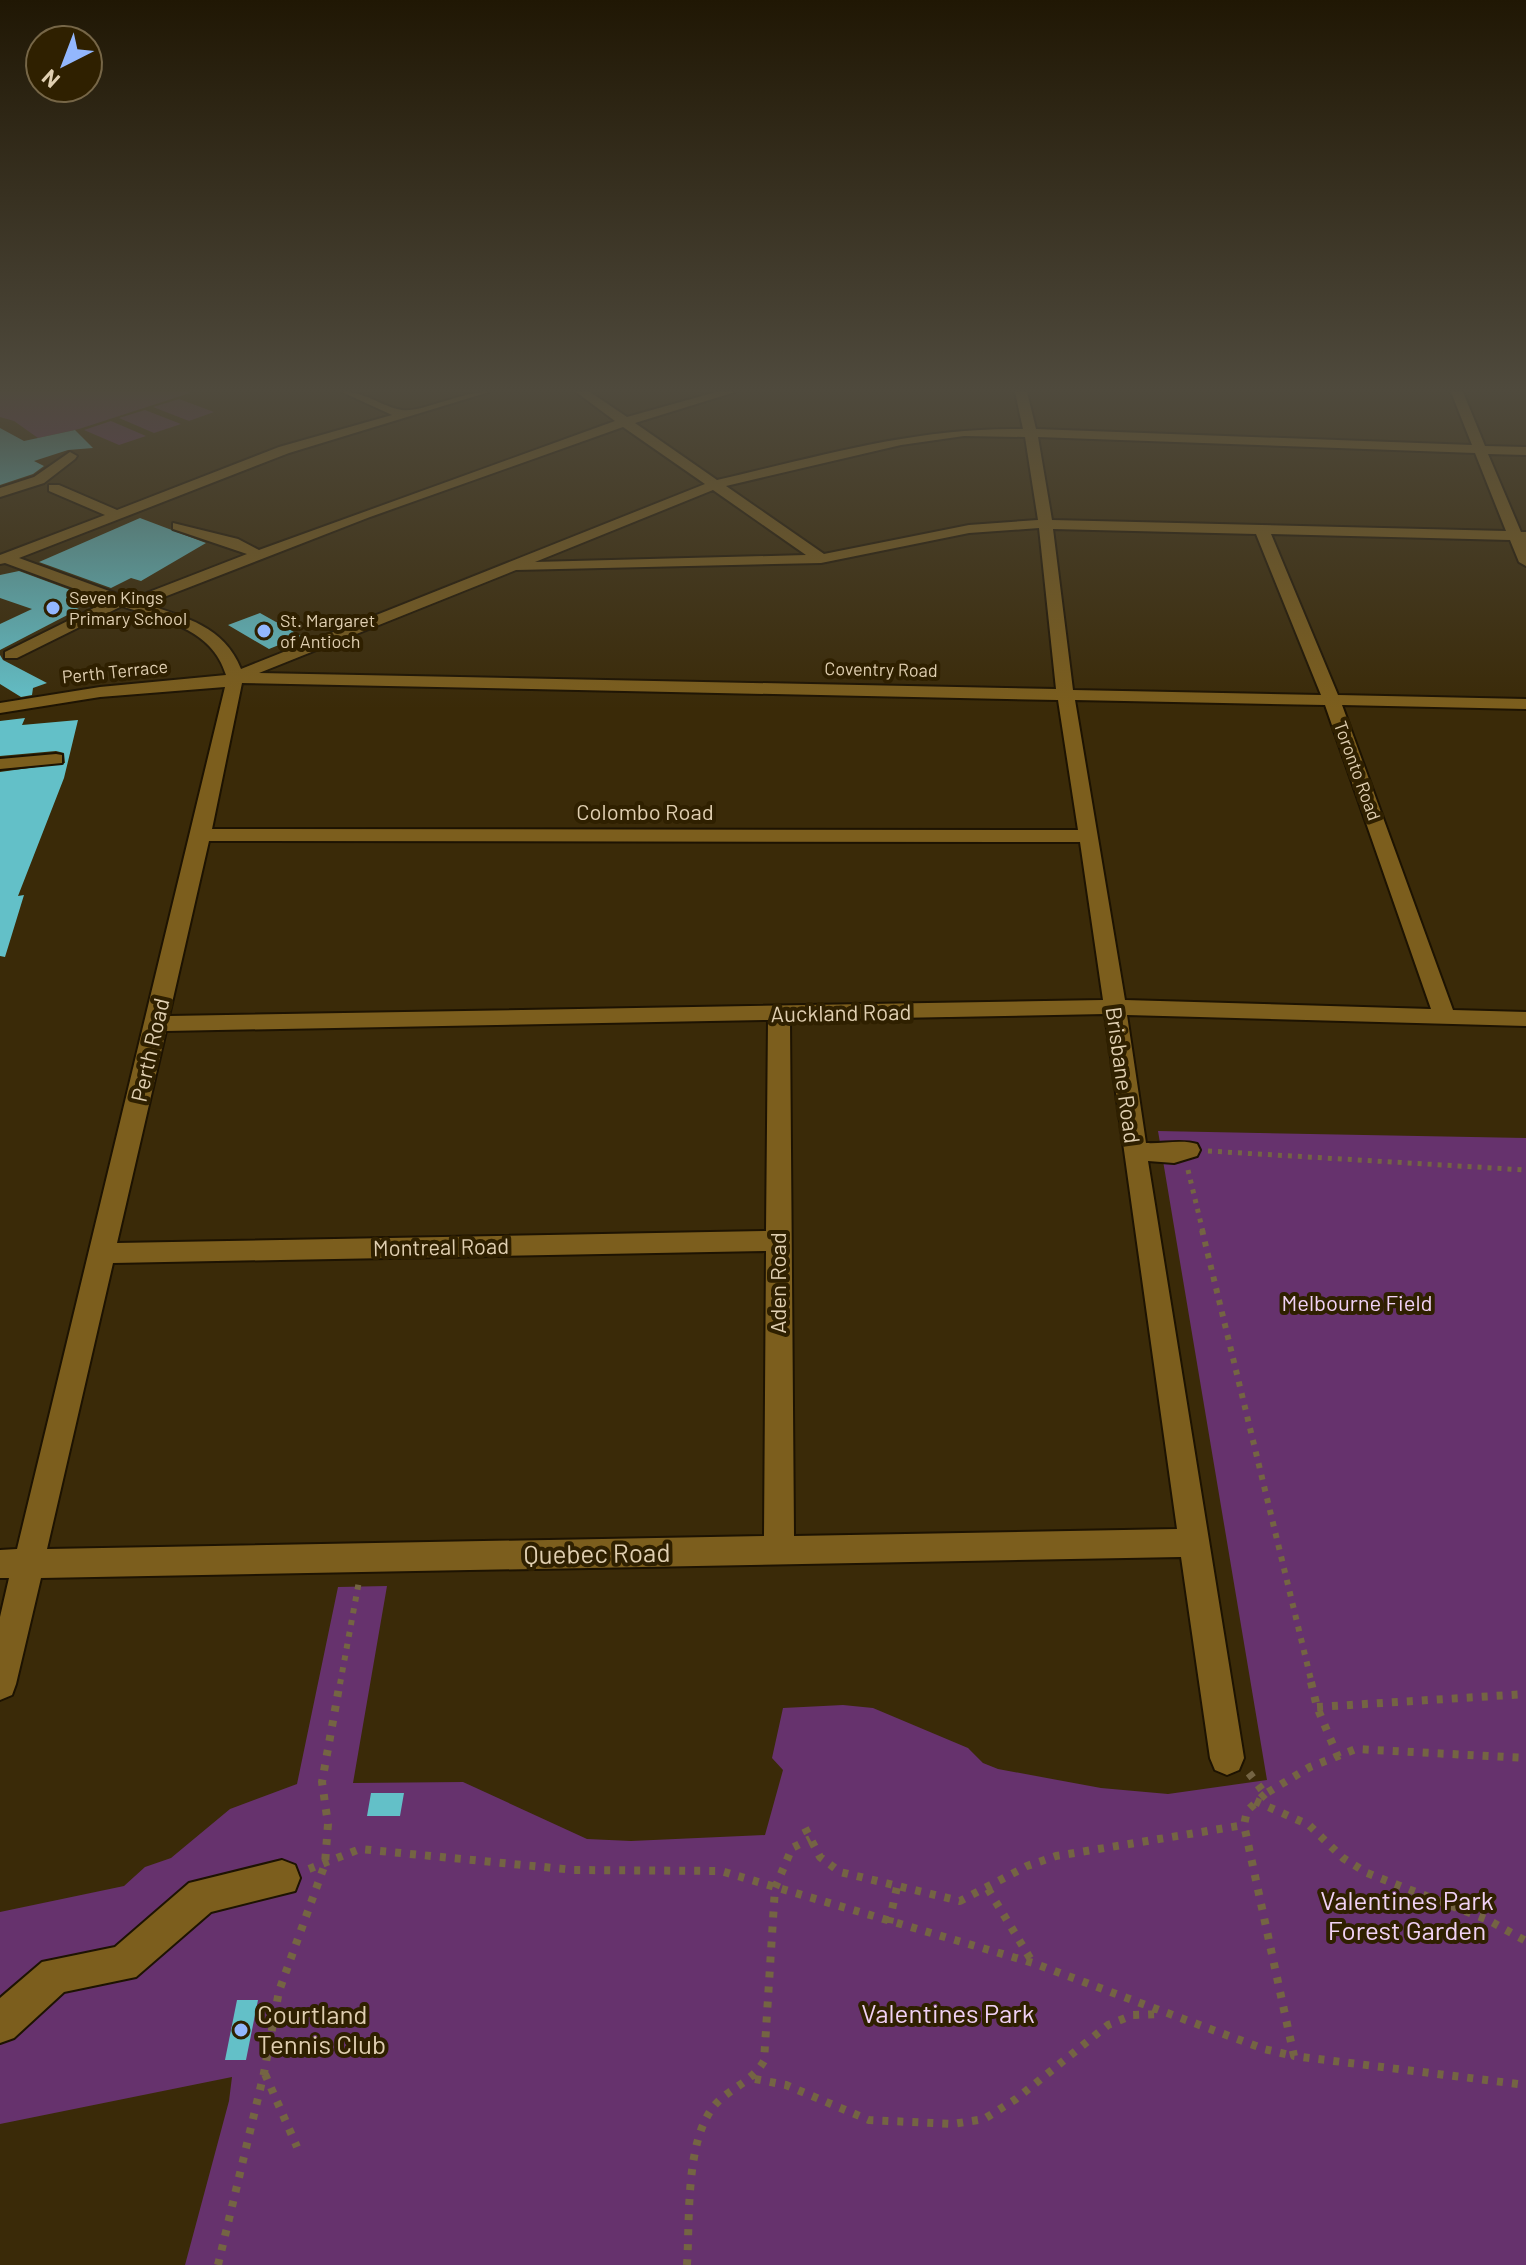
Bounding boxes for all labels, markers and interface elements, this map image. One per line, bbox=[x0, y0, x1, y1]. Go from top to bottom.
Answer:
north arrow bbox=[24, 24, 104, 104]
text: N bbox=[36, 65, 64, 94]
place label: Seven Kings Primary School bbox=[69, 586, 187, 629]
marker: Seven Kings Primary School bbox=[44, 599, 62, 617]
place label: St. Margaret of Antioch bbox=[280, 609, 375, 652]
marker: St. Margaret of Antioch bbox=[255, 622, 273, 640]
street label: Perth Terrace bbox=[61, 655, 169, 688]
street label: Coventry Road bbox=[824, 657, 938, 681]
street label: Toronto Road bbox=[1330, 718, 1386, 823]
street label: Colombo Road bbox=[576, 798, 714, 824]
street label: Perth Road bbox=[124, 995, 174, 1104]
street label: Auckland Road bbox=[770, 998, 912, 1026]
street label: Brisbane Road bbox=[1102, 1005, 1146, 1145]
street label: Montreal Road bbox=[373, 1232, 509, 1260]
street label: Aden Road bbox=[764, 1232, 790, 1334]
park label: Melbourne Field bbox=[1282, 1289, 1432, 1315]
street label: Quebec Road bbox=[523, 1536, 671, 1569]
park label: Valentines Park Forest Garden bbox=[1320, 1884, 1494, 1945]
park label: Valentines Park bbox=[861, 1997, 1035, 2028]
place label: Courtland Tennis Club bbox=[257, 1998, 386, 2059]
marker: Courtland Tennis Club bbox=[232, 2021, 250, 2039]

